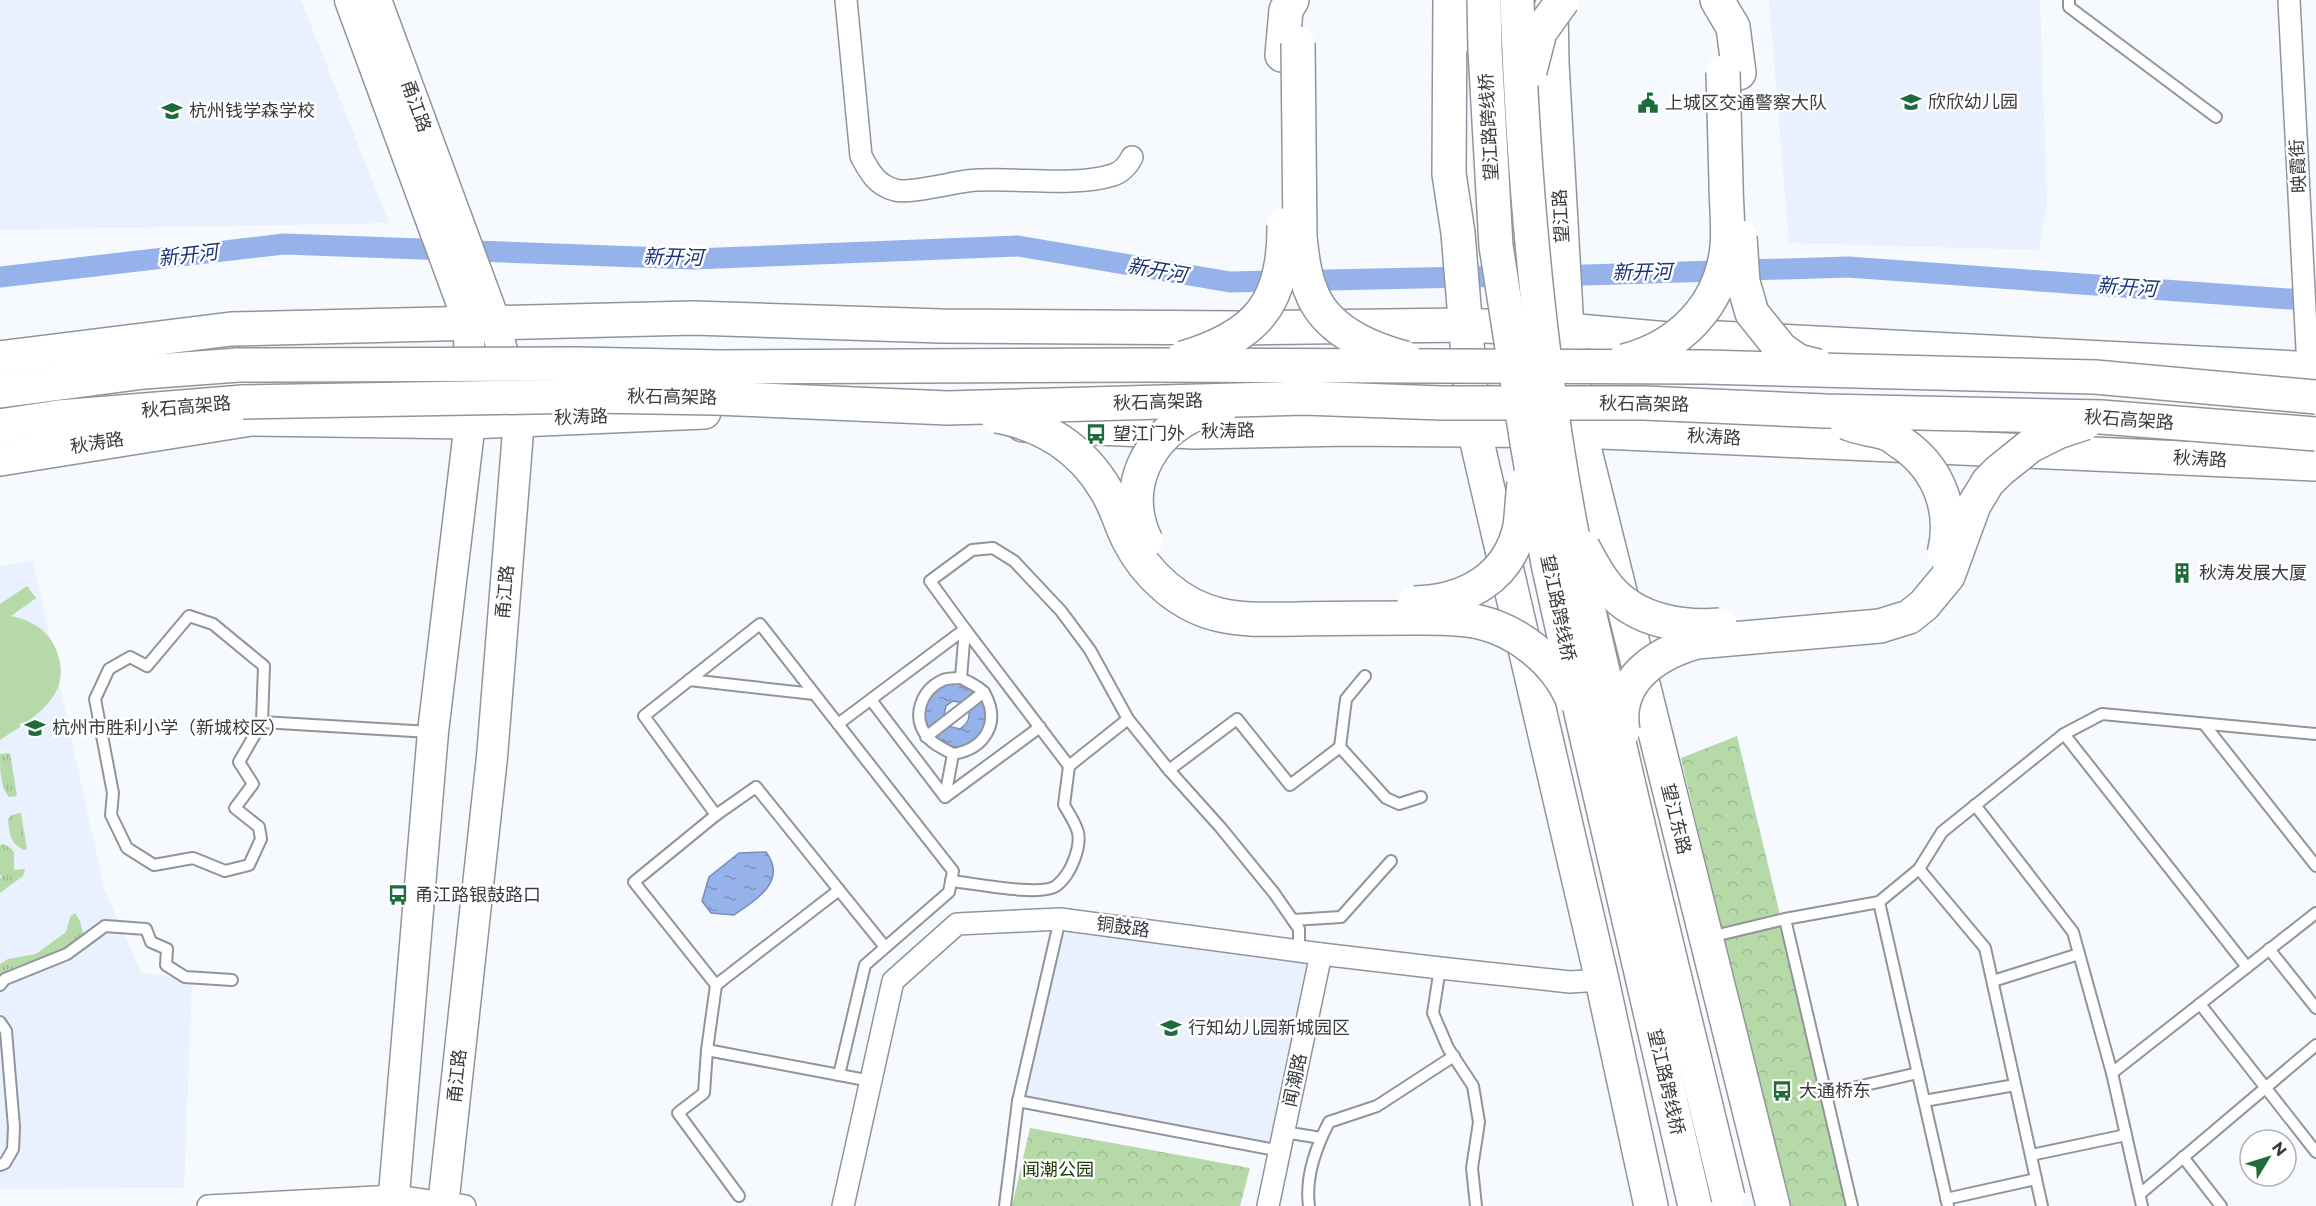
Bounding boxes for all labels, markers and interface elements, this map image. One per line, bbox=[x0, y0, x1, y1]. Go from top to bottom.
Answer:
street label: 望江路跨线桥 bbox=[1475, 72, 1503, 182]
street label: 甬江路 bbox=[396, 77, 436, 135]
school or university icon: 欣欣幼儿园 bbox=[1899, 90, 1923, 114]
public building icon: 上城区交通警察大队 bbox=[1636, 91, 1660, 115]
place label: 欣欣幼儿园 bbox=[1928, 91, 2018, 113]
place label: 上城区交通警察大队 bbox=[1665, 92, 1827, 114]
school or university icon: 杭州钱学森学校 bbox=[160, 99, 184, 123]
place label: 杭州钱学森学校 bbox=[189, 100, 315, 122]
street label: 映霞街 bbox=[2286, 138, 2310, 194]
street label: 望江路 bbox=[1549, 188, 1573, 244]
water label: 新开河 bbox=[157, 239, 223, 271]
water label: 新开河 bbox=[643, 244, 707, 270]
water label: 新开河 bbox=[1125, 253, 1193, 288]
water label: 新开河 bbox=[1612, 259, 1676, 285]
water label: 新开河 bbox=[2096, 273, 2162, 301]
street label: 秋石高架路 bbox=[627, 385, 717, 409]
street label: 秋石高架路 bbox=[1113, 389, 1203, 415]
street label: 秋石高架路 bbox=[140, 392, 232, 422]
street label: 秋石高架路 bbox=[1599, 392, 1689, 416]
street label: 秋涛路 bbox=[554, 405, 608, 429]
street label: 秋石高架路 bbox=[2083, 406, 2175, 434]
street label: 秋涛路 bbox=[1201, 420, 1255, 442]
bus stop icon: 望江门外 bbox=[1084, 422, 1108, 446]
place label: 望江门外 bbox=[1113, 423, 1185, 445]
street label: 秋涛路 bbox=[1686, 425, 1742, 449]
street label: 秋涛路 bbox=[69, 428, 125, 458]
street label: 秋涛路 bbox=[2172, 447, 2228, 471]
street label: 望江路跨线桥 bbox=[1536, 553, 1580, 663]
building icon: 秋涛发展大厦 bbox=[2170, 561, 2194, 585]
place label: 秋涛发展大厦 bbox=[2199, 562, 2307, 584]
street label: 甬江路 bbox=[492, 564, 518, 620]
school or university icon: 杭州市胜利小学（新城校区） bbox=[23, 716, 47, 740]
place label: 杭州市胜利小学（新城校区） bbox=[52, 717, 286, 739]
street label: 望江东路 bbox=[1657, 781, 1695, 857]
bus stop icon: 甬江路银鼓路口 bbox=[386, 883, 410, 907]
place label: 甬江路银鼓路口 bbox=[415, 884, 541, 906]
street label: 铜鼓路 bbox=[1095, 912, 1151, 942]
school or university icon: 行知幼儿园新城园区 bbox=[1159, 1016, 1183, 1040]
place label: 行知幼儿园新城园区 bbox=[1188, 1017, 1350, 1039]
street label: 望江路跨线桥 bbox=[1643, 1027, 1689, 1137]
street label: 甬江路 bbox=[443, 1048, 471, 1104]
street label: 闻潮路 bbox=[1279, 1051, 1311, 1109]
bus stop icon: 大通桥东 bbox=[1770, 1079, 1794, 1103]
place label: 大通桥东 bbox=[1799, 1080, 1871, 1102]
north arrow bbox=[2238, 1128, 2298, 1188]
text: N bbox=[2268, 1138, 2291, 1160]
park label: 闻潮公园 bbox=[1022, 1159, 1094, 1181]

